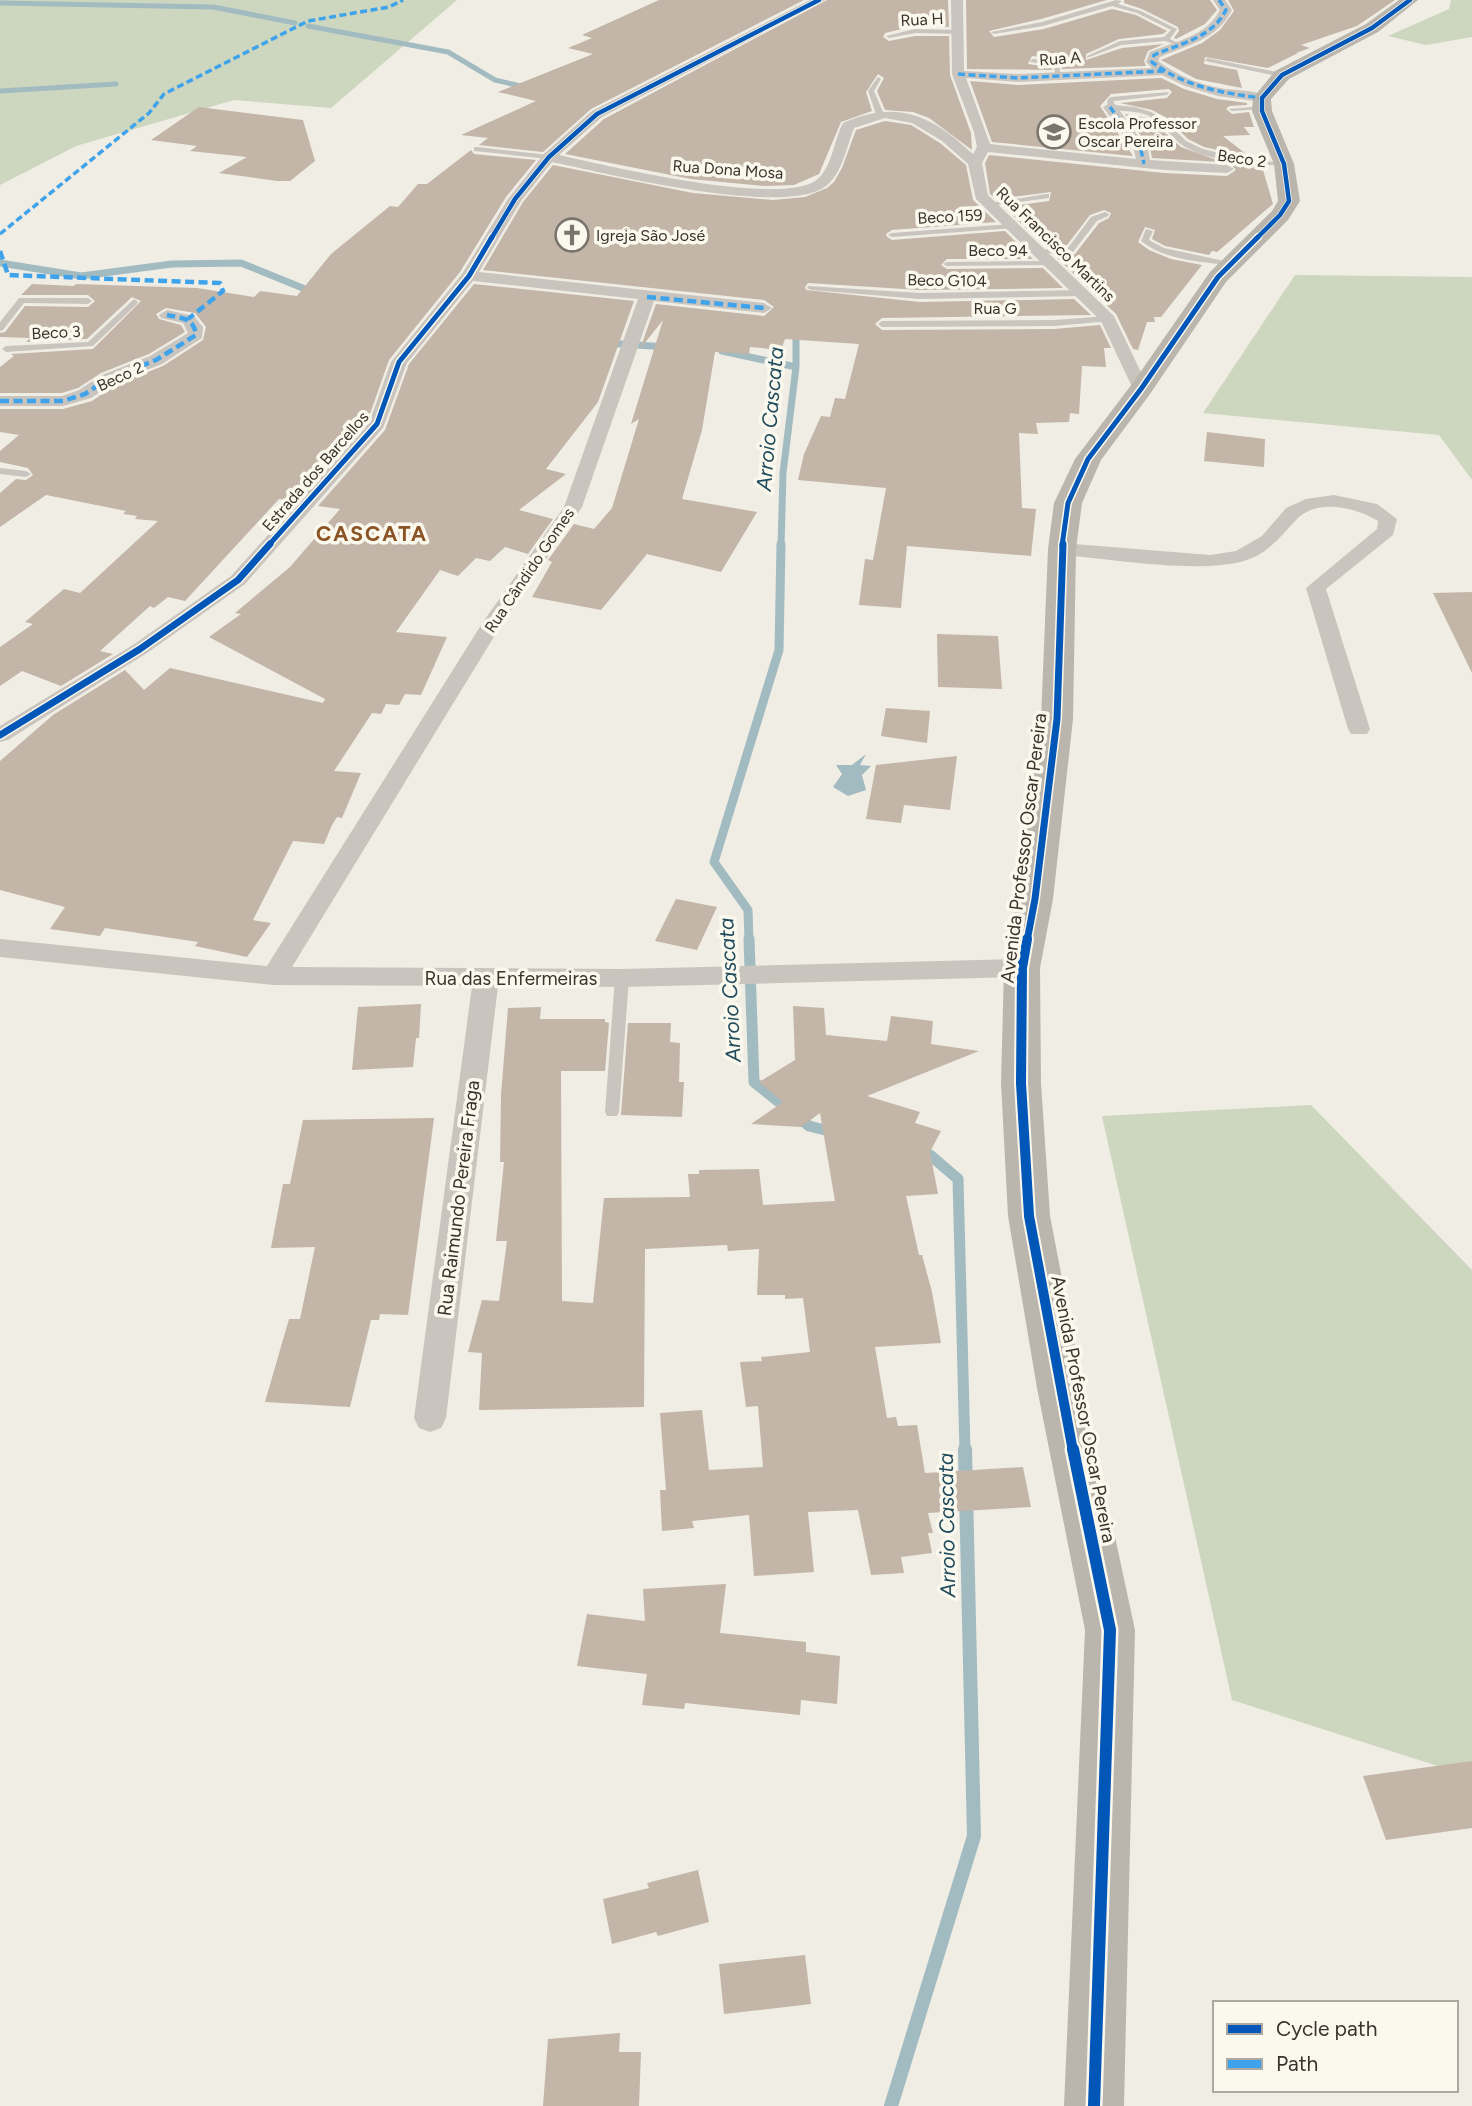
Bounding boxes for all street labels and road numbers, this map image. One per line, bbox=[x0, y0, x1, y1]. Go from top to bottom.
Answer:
street label: Rua H bbox=[900, 9, 944, 30]
street label: Rua A bbox=[1038, 48, 1082, 69]
street label: Beco 2 bbox=[1216, 146, 1268, 171]
street label: Rua Dona Mosa bbox=[672, 156, 784, 183]
street label: Rua Francisco Martins bbox=[993, 183, 1119, 306]
street label: Beco 159 bbox=[917, 205, 983, 228]
street label: Beco 94 bbox=[968, 241, 1028, 260]
street label: Beco G104 bbox=[907, 270, 987, 291]
street label: Rua G bbox=[973, 299, 1017, 318]
street label: Beco 3 bbox=[31, 322, 81, 343]
street label: Beco 2 bbox=[94, 357, 147, 395]
street label: Estrada dos Barcellos bbox=[258, 408, 373, 535]
street label: Rua Cândido Gomes bbox=[481, 504, 578, 636]
street label: Avenida Professor Oscar Pereira bbox=[996, 712, 1051, 984]
street label: Rua das Enfermeiras bbox=[425, 967, 598, 990]
street label: Rua Raimundo Pereira Fraga bbox=[433, 1079, 484, 1317]
street label: Avenida Professor Oscar Pereira bbox=[1046, 1273, 1121, 1545]

